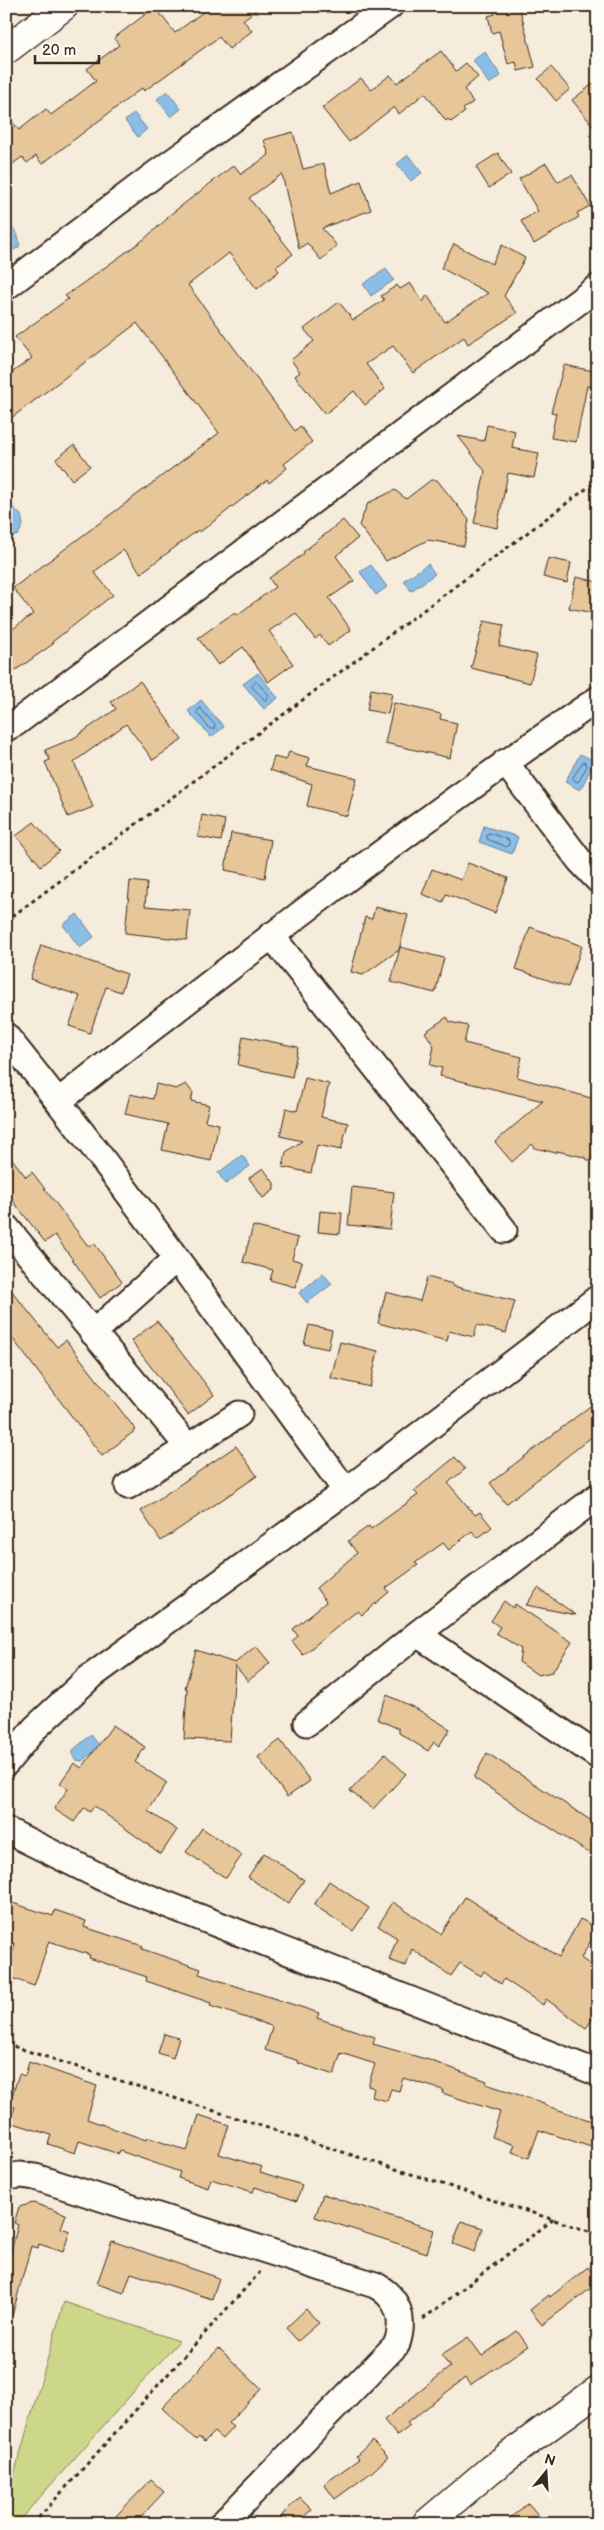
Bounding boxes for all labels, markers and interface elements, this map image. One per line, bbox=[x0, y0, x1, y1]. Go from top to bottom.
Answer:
scale bar bbox=[35, 32, 99, 64]
text: 20 m bbox=[42, 41, 76, 60]
north arrow bbox=[522, 2448, 572, 2498]
text: N bbox=[542, 2450, 557, 2470]

